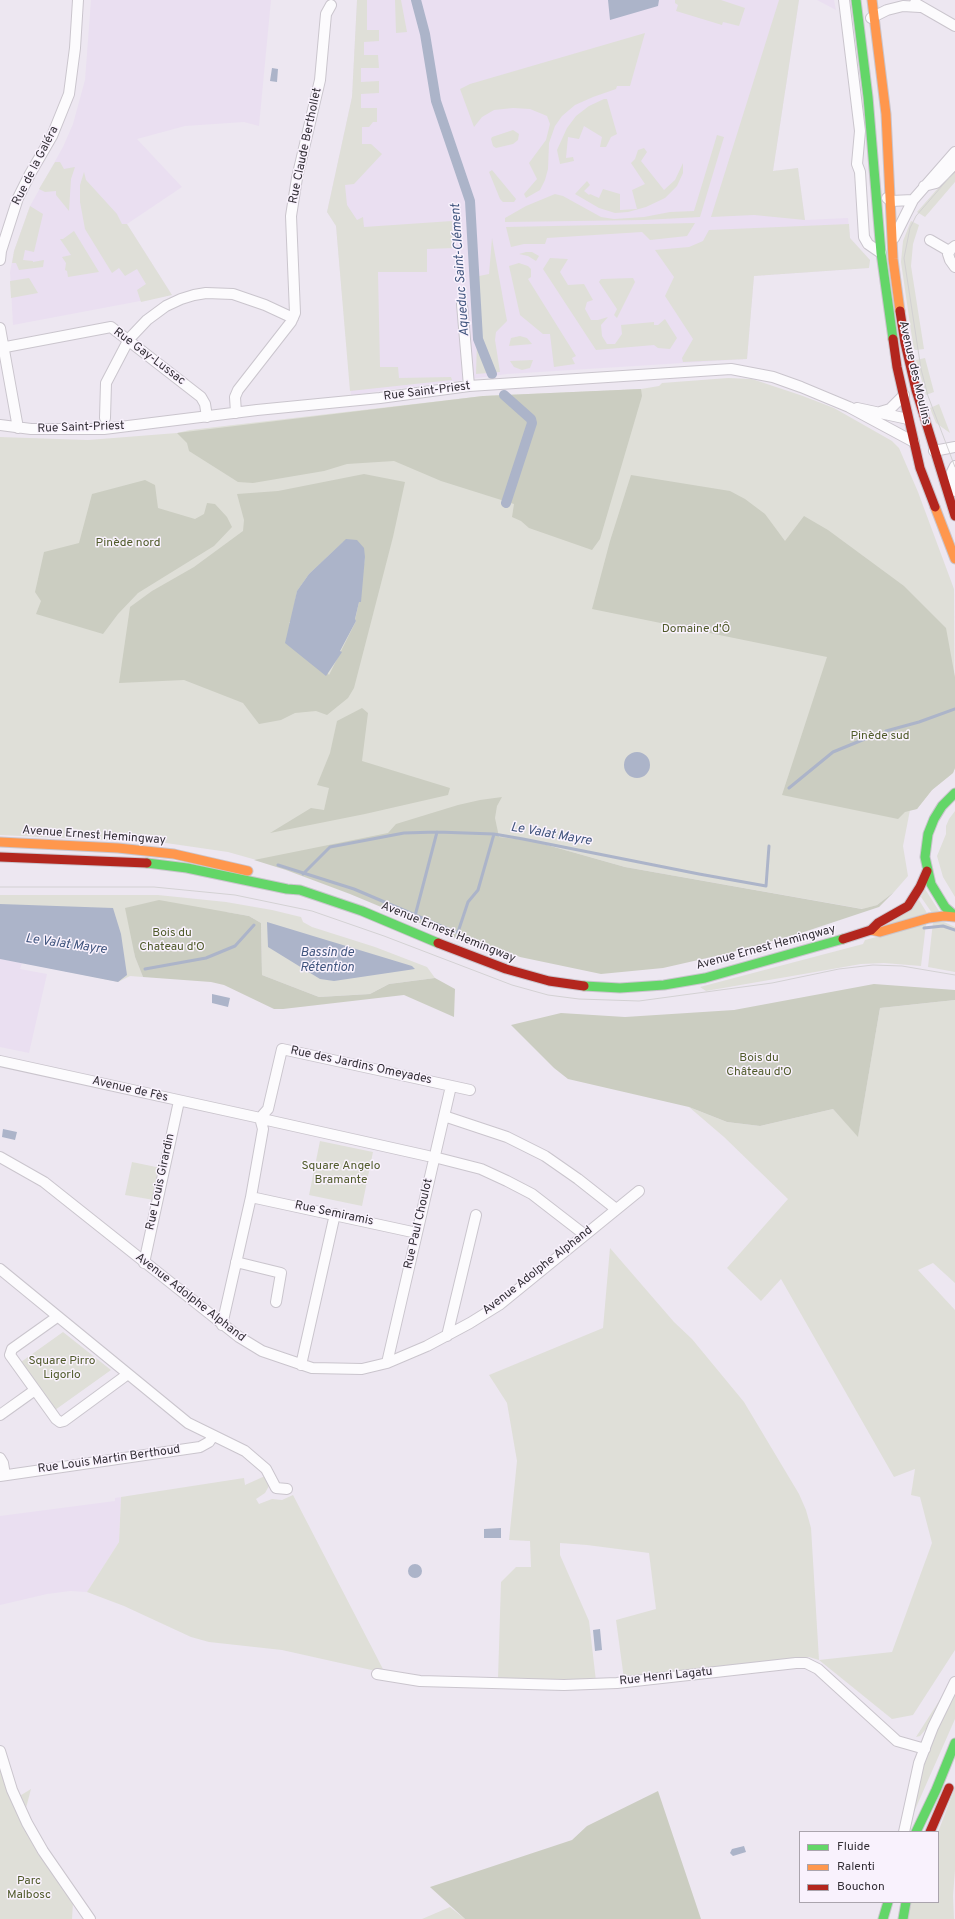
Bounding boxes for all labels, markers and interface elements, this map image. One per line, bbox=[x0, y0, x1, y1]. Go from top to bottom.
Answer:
street label: Rue Claude Berthollet bbox=[287, 87, 325, 205]
street label: Rue de la Galéra bbox=[10, 124, 62, 208]
water label: Aqueduc Saint-Clément bbox=[449, 203, 473, 337]
street label: Avenue des Moulins bbox=[895, 320, 933, 426]
street label: Rue Gay-Lussac bbox=[110, 325, 188, 389]
street label: Rue Saint-Priest bbox=[383, 380, 471, 404]
street label: Rue Saint-Priest bbox=[37, 419, 125, 437]
park label: Pinède nord bbox=[96, 537, 160, 551]
park label: Domaine d'Ô bbox=[662, 623, 730, 637]
park label: Pinède sud bbox=[850, 730, 910, 744]
water label: Le Valat Mayre bbox=[509, 820, 593, 850]
street label: Avenue Ernest Hemingway bbox=[22, 824, 166, 848]
street label: Avenue Ernest Hemingway bbox=[379, 899, 517, 967]
street label: Avenue Ernest Hemingway bbox=[695, 922, 837, 974]
park label: Bois du Chateau d'O bbox=[139, 927, 205, 955]
water label: Le Valat Mayre bbox=[24, 932, 108, 958]
water label: Bassin de Rétention bbox=[300, 945, 354, 976]
street label: Rue des Jardins Omeyades bbox=[289, 1044, 433, 1088]
park label: Bois du Château d'O bbox=[726, 1052, 792, 1080]
street label: Avenue de Fès bbox=[91, 1074, 169, 1106]
street label: Rue Louis Girardin bbox=[144, 1132, 178, 1232]
park label: Square Angelo Bramante bbox=[302, 1160, 380, 1188]
street label: Rue Paul Choulot bbox=[402, 1177, 436, 1271]
street label: Rue Semiramis bbox=[293, 1199, 375, 1229]
street label: Avenue Adolphe Alphand bbox=[480, 1224, 596, 1318]
street label: Avenue Adolphe Alphand bbox=[132, 1251, 248, 1345]
park label: Square Pirro Ligorlo bbox=[29, 1355, 95, 1383]
street label: Rue Louis Martin Berthoud bbox=[37, 1443, 181, 1477]
street label: Rue Henri Lagatu bbox=[619, 1665, 713, 1689]
legend bbox=[799, 1831, 939, 1903]
text: Fluide bbox=[837, 1839, 870, 1855]
text: Ralenti bbox=[837, 1859, 875, 1875]
park label: Parc Malbosc bbox=[7, 1875, 51, 1903]
text: Bouchon bbox=[837, 1879, 885, 1895]

